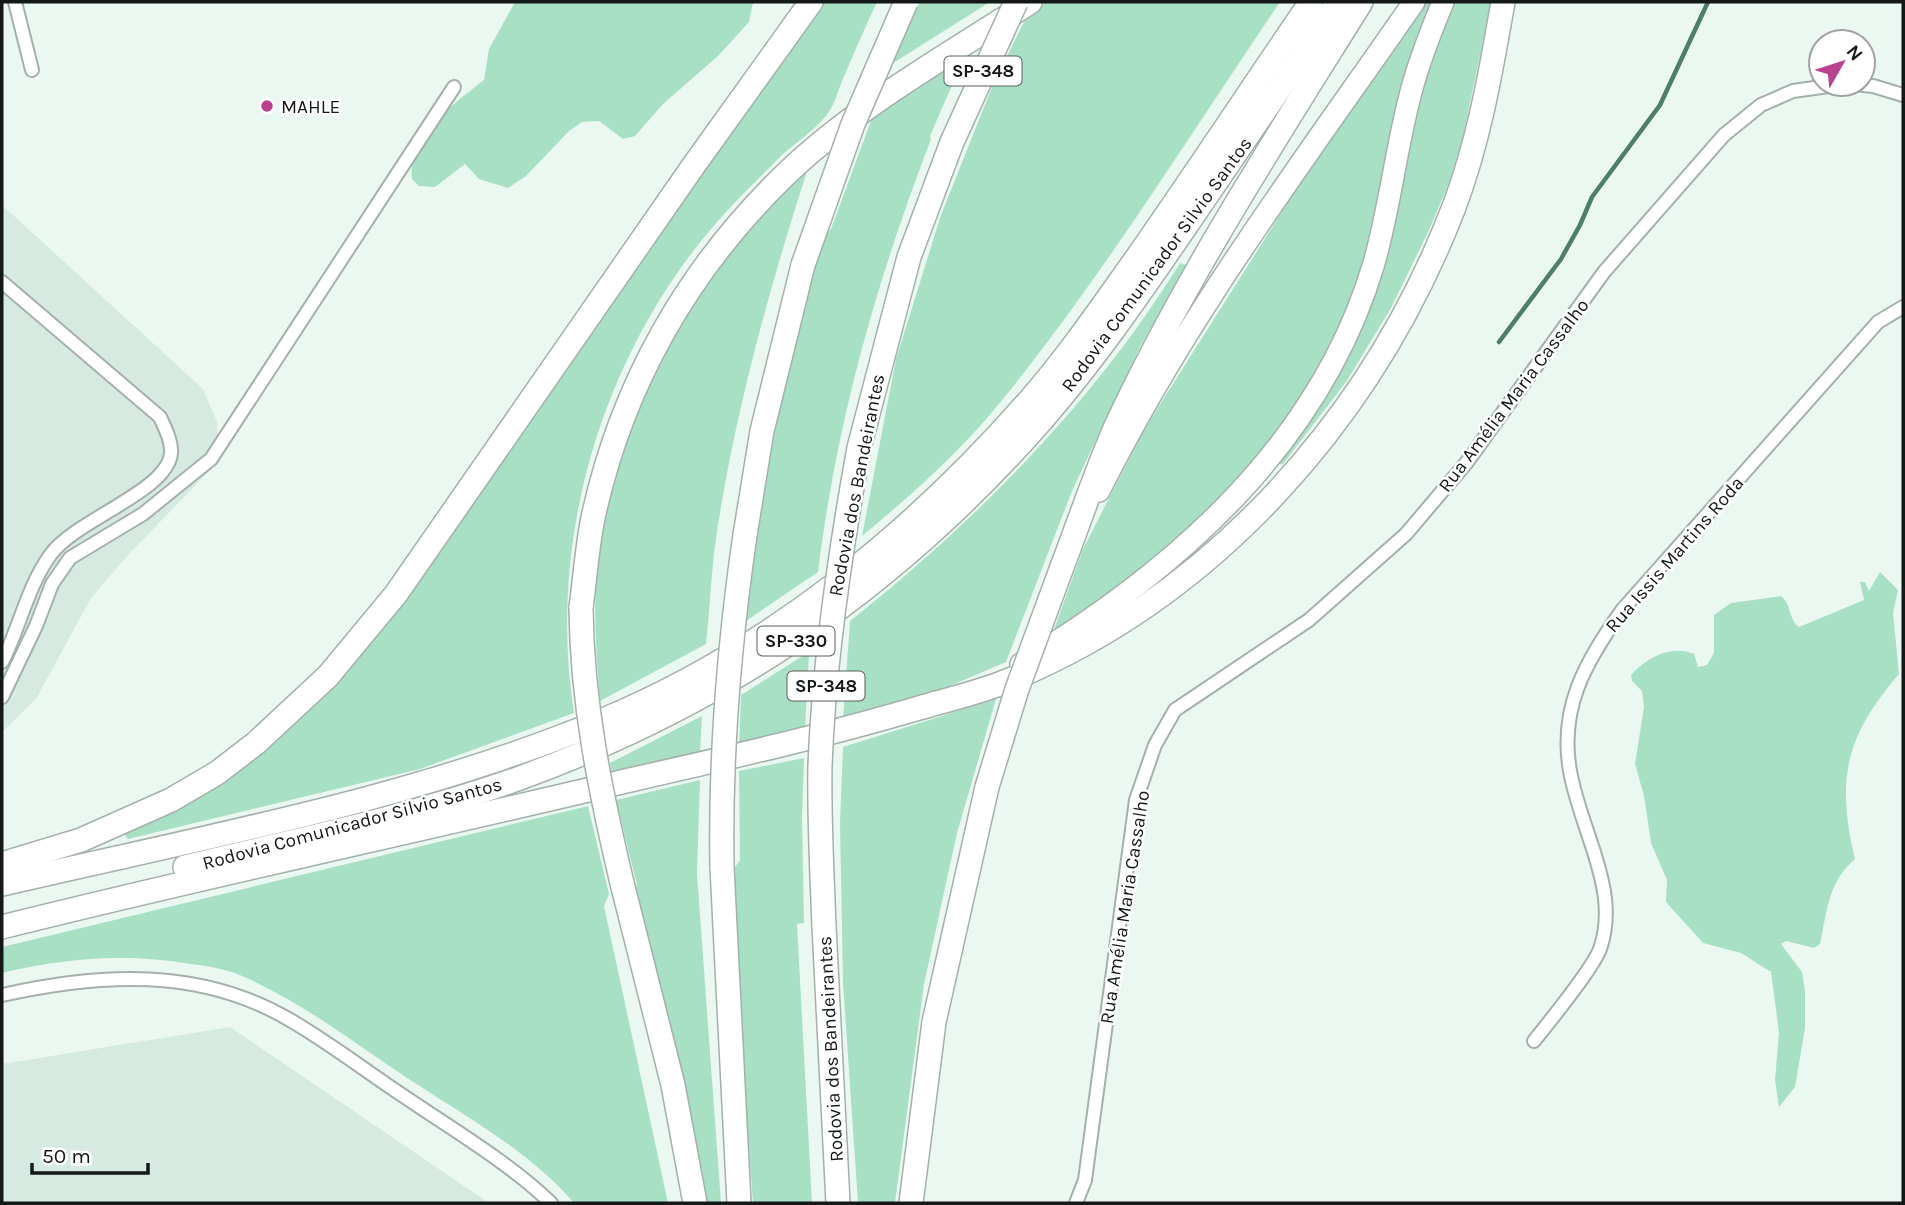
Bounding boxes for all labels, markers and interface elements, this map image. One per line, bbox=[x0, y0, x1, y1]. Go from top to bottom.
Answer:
north arrow bbox=[1807, 28, 1877, 98]
text: N bbox=[1842, 41, 1867, 65]
road number: SP-348 bbox=[944, 56, 1021, 86]
place label: MAHLE bbox=[281, 96, 340, 118]
marker: MAHLE bbox=[259, 98, 275, 114]
street label: Rodovia Comunicador Silvio Santos bbox=[1057, 133, 1257, 396]
street label: Rua Amélia Maria Cassalho bbox=[1434, 295, 1594, 497]
street label: Rodovia dos Bandeirantes bbox=[825, 372, 889, 598]
street label: Rua Issis Martins Roda bbox=[1601, 472, 1748, 637]
road number: SP-330 bbox=[758, 626, 834, 656]
road number: SP-348 bbox=[788, 672, 864, 700]
street label: Rodovia Comunicador Silvio Santos bbox=[200, 773, 504, 875]
street label: Rua Amélia Maria Cassalho bbox=[1096, 789, 1154, 1026]
street label: Rodovia dos Bandeirantes bbox=[814, 935, 848, 1162]
scale bar bbox=[32, 1132, 147, 1176]
text: 50 m bbox=[42, 1144, 91, 1168]

